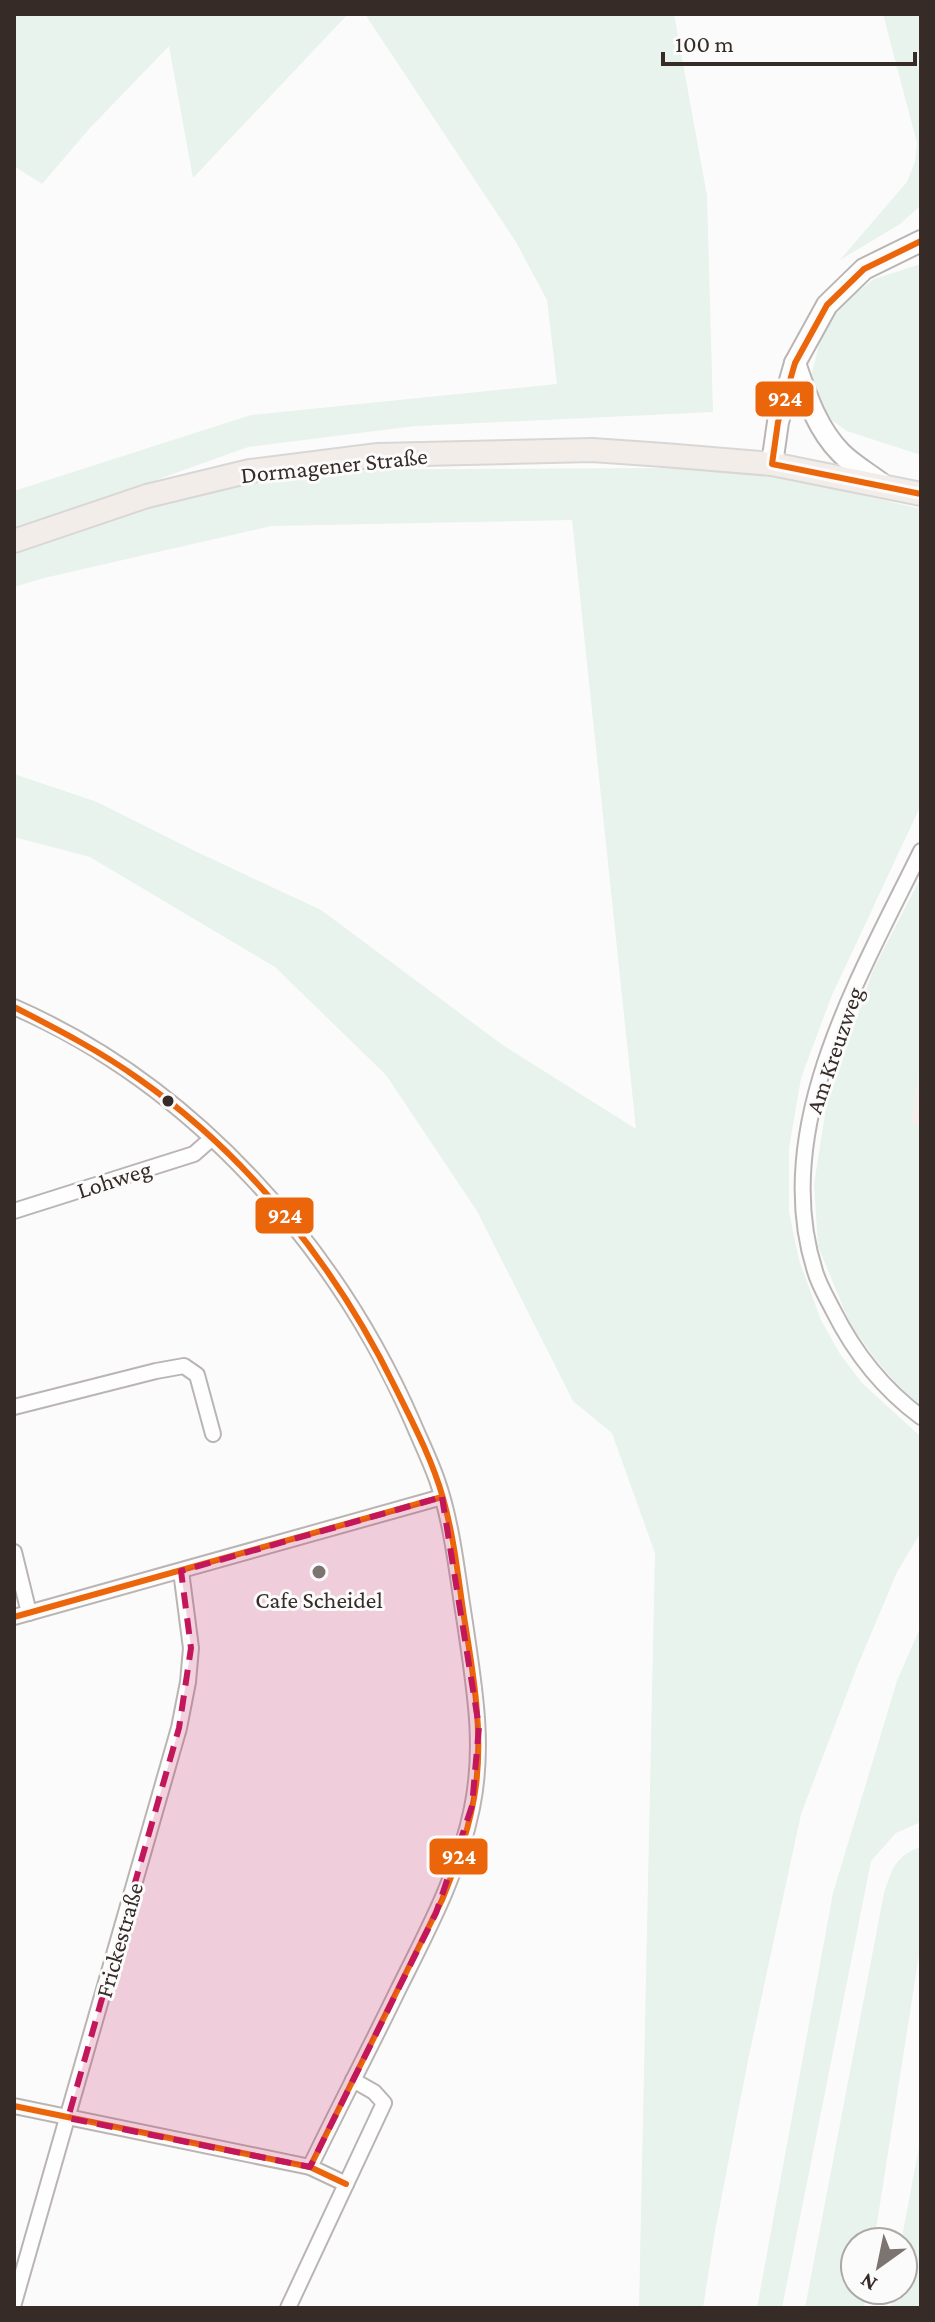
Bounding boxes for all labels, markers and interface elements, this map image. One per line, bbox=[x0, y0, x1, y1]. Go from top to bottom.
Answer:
scale bar bbox=[663, 16, 915, 66]
text: 100 m bbox=[675, 30, 734, 57]
line badge: 924 bbox=[754, 380, 815, 418]
text: 924 bbox=[768, 386, 803, 411]
street label: Dormagener Straße bbox=[239, 442, 429, 488]
street label: Am Kreuzweg bbox=[800, 983, 868, 1117]
unlabelled marker bbox=[160, 1093, 176, 1109]
street label: Lohweg bbox=[74, 1154, 155, 1204]
line badge: 924 bbox=[254, 1196, 315, 1235]
text: 924 bbox=[268, 1203, 303, 1228]
marker: Cafe Scheidel bbox=[310, 1563, 328, 1581]
place label: Cafe Scheidel bbox=[255, 1586, 383, 1613]
line badge: 924 bbox=[428, 1837, 489, 1876]
text: 924 bbox=[442, 1844, 477, 1869]
street label: Frickestraße bbox=[90, 1879, 148, 2001]
north arrow bbox=[839, 2226, 919, 2306]
text: N bbox=[855, 2268, 881, 2297]

